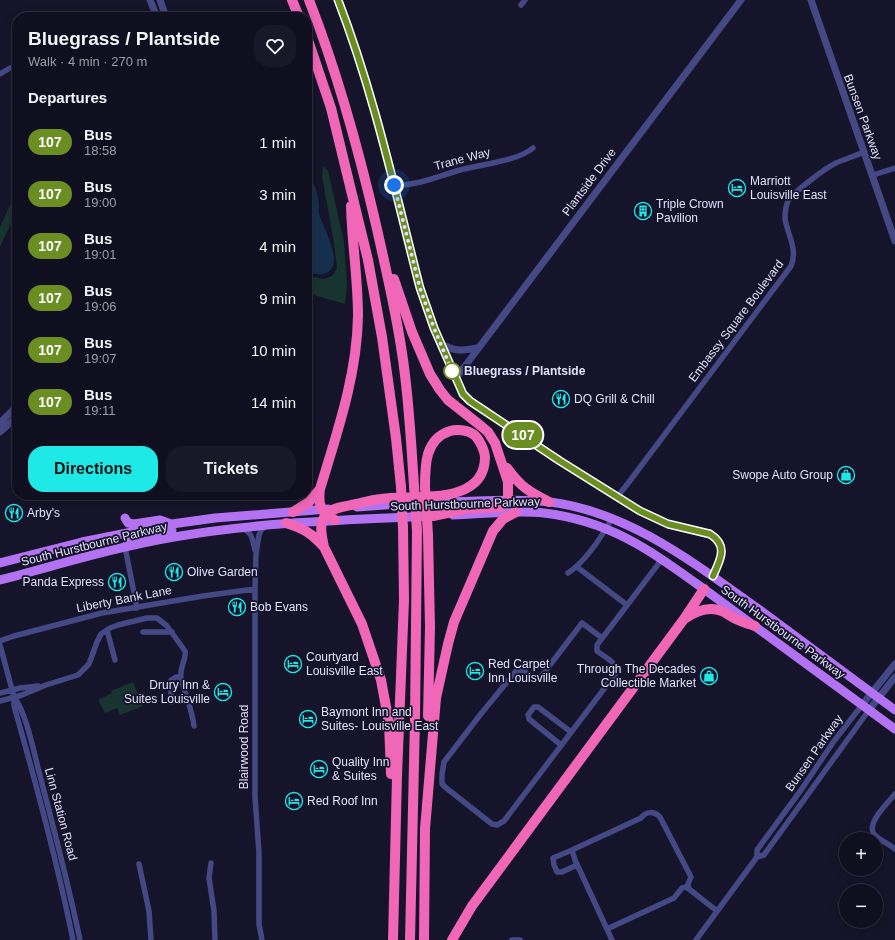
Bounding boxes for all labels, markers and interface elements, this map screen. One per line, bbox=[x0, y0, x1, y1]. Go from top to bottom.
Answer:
button: heart bbox=[254, 25, 296, 67]
text: Bluegrass / Plantside bbox=[28, 28, 220, 49]
text: Walk · 4 min · 270 m bbox=[28, 54, 147, 69]
street label: Bunsen Parkway bbox=[841, 72, 885, 162]
text: Departures bbox=[28, 89, 107, 106]
text: Bus bbox=[84, 126, 112, 143]
text: 107 bbox=[38, 134, 62, 150]
text: 1 min bbox=[259, 134, 296, 151]
text: 18:58 bbox=[84, 143, 117, 158]
street label: Trane Way bbox=[432, 145, 492, 173]
street label: Plantside Drive bbox=[559, 145, 619, 218]
place label: Marriott Louisville East bbox=[750, 174, 827, 202]
your location bbox=[384, 175, 404, 195]
text: Bus bbox=[84, 178, 112, 195]
hotel icon: Marriott Louisville East bbox=[727, 178, 747, 198]
text: 107 bbox=[38, 186, 62, 202]
text: 3 min bbox=[259, 186, 296, 203]
text: 19:00 bbox=[84, 195, 117, 210]
place label: Triple Crown Pavilion bbox=[656, 197, 724, 225]
building icon: Triple Crown Pavilion bbox=[633, 201, 653, 221]
text: Bus bbox=[84, 230, 112, 247]
text: 107 bbox=[38, 238, 62, 254]
text: 4 min bbox=[259, 238, 296, 255]
text: 19:01 bbox=[84, 247, 117, 262]
street label: Embassy Square Boulevard bbox=[686, 257, 786, 385]
text: Bus bbox=[84, 282, 112, 299]
text: 107 bbox=[38, 290, 62, 306]
text: 9 min bbox=[259, 290, 296, 307]
text: 19:06 bbox=[84, 299, 117, 314]
text: Bus bbox=[84, 334, 112, 351]
text: 107 bbox=[38, 342, 62, 358]
text: 10 min bbox=[251, 342, 296, 359]
text: 19:07 bbox=[84, 351, 117, 366]
marker: Bluegrass / Plantside bbox=[443, 362, 461, 380]
place label: Bluegrass / Plantside bbox=[464, 364, 586, 378]
text: Bus bbox=[84, 386, 112, 403]
restaurant icon: DQ Grill & Chill bbox=[551, 389, 571, 409]
place label: DQ Grill & Chill bbox=[574, 392, 655, 406]
text: 107 bbox=[38, 394, 62, 410]
text: 14 min bbox=[251, 394, 296, 411]
text: 19:11 bbox=[84, 403, 116, 418]
line badge: 107 bbox=[500, 422, 546, 448]
text: 107 bbox=[511, 427, 535, 443]
button: Directions bbox=[28, 446, 158, 492]
button: Tickets bbox=[166, 446, 296, 492]
shop icon: Swope Auto Group bbox=[836, 465, 856, 485]
place label: Swope Auto Group bbox=[732, 468, 833, 482]
street label: South Hurstbourne Parkway bbox=[390, 494, 540, 514]
restaurant icon: Arby's bbox=[4, 503, 24, 523]
place label: Arby's bbox=[27, 506, 60, 520]
street label: South Hurstbourne Parkway bbox=[19, 519, 169, 569]
restaurant icon: Olive Garden bbox=[164, 562, 184, 582]
place label: Olive Garden bbox=[187, 565, 258, 579]
restaurant icon: Panda Express bbox=[107, 572, 127, 592]
place label: Panda Express bbox=[23, 575, 104, 589]
street label: South Hurstbourne Parkway bbox=[718, 582, 848, 682]
street label: Liberty Bank Lane bbox=[75, 583, 173, 615]
restaurant icon: Bob Evans bbox=[227, 597, 247, 617]
place label: Bob Evans bbox=[250, 600, 308, 614]
place label: Courtyard Louisville East bbox=[306, 650, 383, 678]
hotel icon: Courtyard Louisville East bbox=[283, 654, 303, 674]
place label: Red Carpet Inn Louisville bbox=[488, 657, 558, 685]
hotel icon: Red Carpet Inn Louisville bbox=[465, 661, 485, 681]
place label: Through The Decades Collectible Market bbox=[577, 662, 697, 690]
shop icon: Through The Decades Collectible Market bbox=[699, 666, 719, 686]
place label: Drury Inn & Suites Louisville bbox=[124, 678, 210, 706]
hotel icon: Drury Inn & Suites Louisville bbox=[213, 682, 233, 702]
street label: Blairwood Road bbox=[237, 705, 251, 789]
place label: Baymont Inn and Suites- Louisville East bbox=[321, 705, 439, 733]
hotel icon: Baymont Inn and Suites- Louisville East bbox=[298, 709, 318, 729]
street label: Bunsen Parkway bbox=[782, 712, 846, 794]
place label: Quality Inn & Suites bbox=[332, 755, 389, 783]
hotel icon: Quality Inn & Suites bbox=[309, 759, 329, 779]
street label: Linn Station Road bbox=[42, 766, 80, 862]
hotel icon: Red Roof Inn bbox=[284, 791, 304, 811]
place label: Red Roof Inn bbox=[307, 794, 378, 808]
map controls bbox=[839, 832, 883, 928]
button: + bbox=[839, 832, 883, 876]
button: − bbox=[839, 884, 883, 928]

